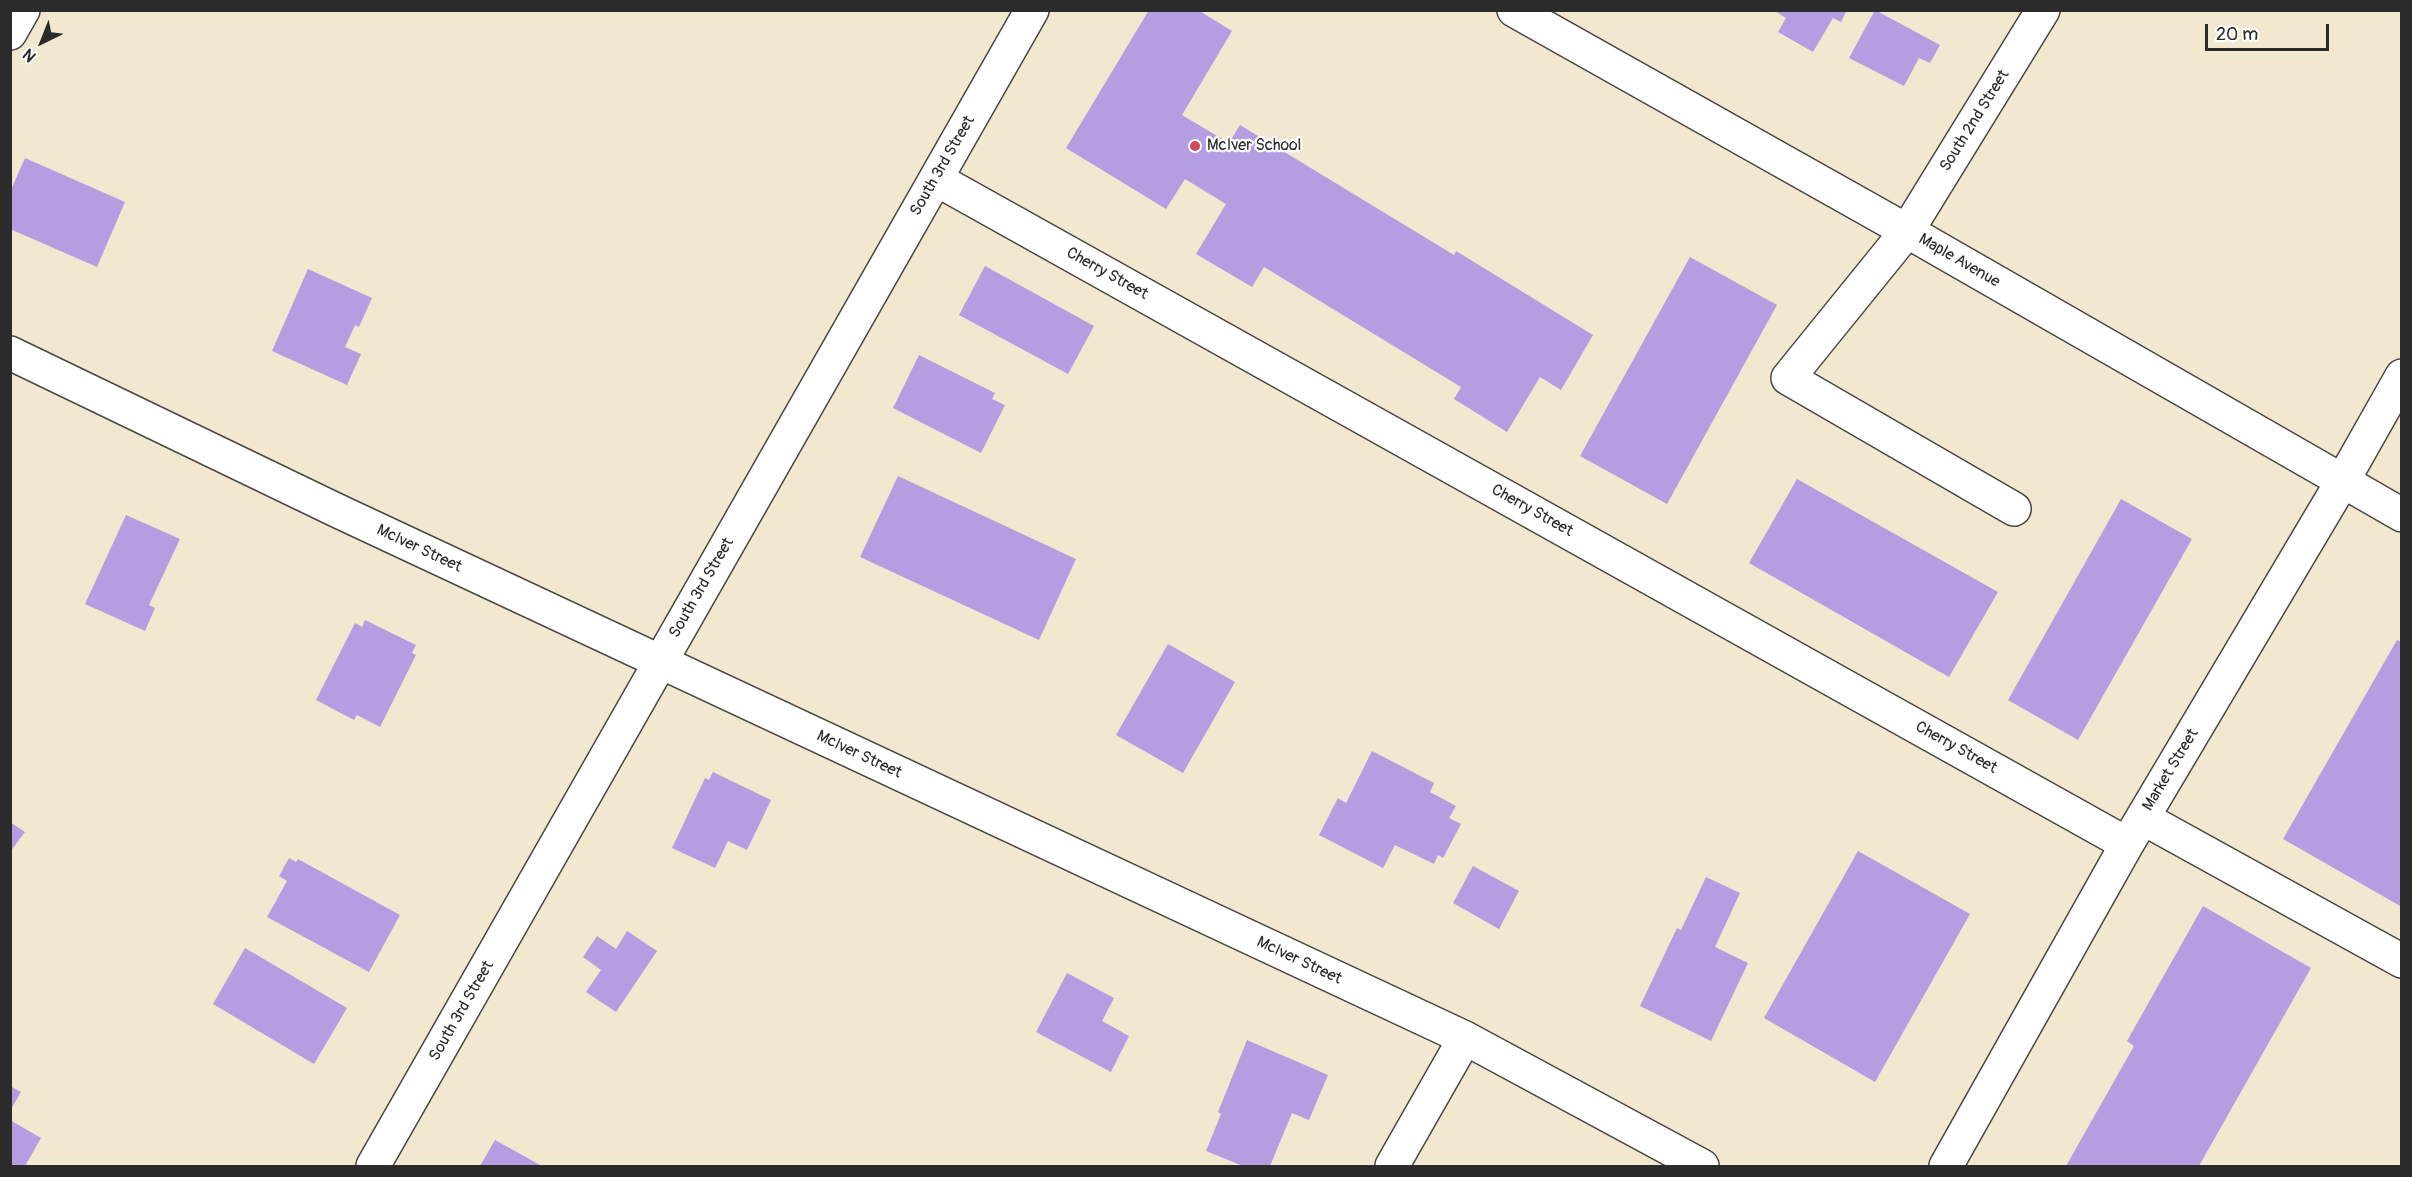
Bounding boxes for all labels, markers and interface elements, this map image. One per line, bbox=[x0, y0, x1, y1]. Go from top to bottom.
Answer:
north arrow bbox=[12, 12, 72, 72]
scale bar bbox=[2208, 12, 2332, 50]
text: 20 m bbox=[2216, 23, 2258, 46]
text: N bbox=[19, 44, 41, 66]
street label: South 2nd Street bbox=[1936, 67, 2014, 175]
street label: South 3rd Street bbox=[907, 113, 979, 219]
place label: McIver School bbox=[1207, 136, 1301, 156]
marker: McIver School bbox=[1188, 139, 1202, 153]
street label: Maple Avenue bbox=[1915, 230, 2003, 292]
street label: Cherry Street bbox=[1063, 244, 1151, 304]
street label: Cherry Street bbox=[1488, 481, 1576, 541]
street label: McIver Street bbox=[373, 521, 465, 577]
street label: South 3rd Street bbox=[666, 535, 738, 641]
street label: Cherry Street bbox=[1912, 718, 2000, 778]
street label: Market Street bbox=[2139, 725, 2203, 815]
street label: McIver Street bbox=[813, 727, 905, 783]
street label: McIver Street bbox=[1253, 933, 1345, 989]
street label: South 3rd Street bbox=[426, 958, 498, 1064]

